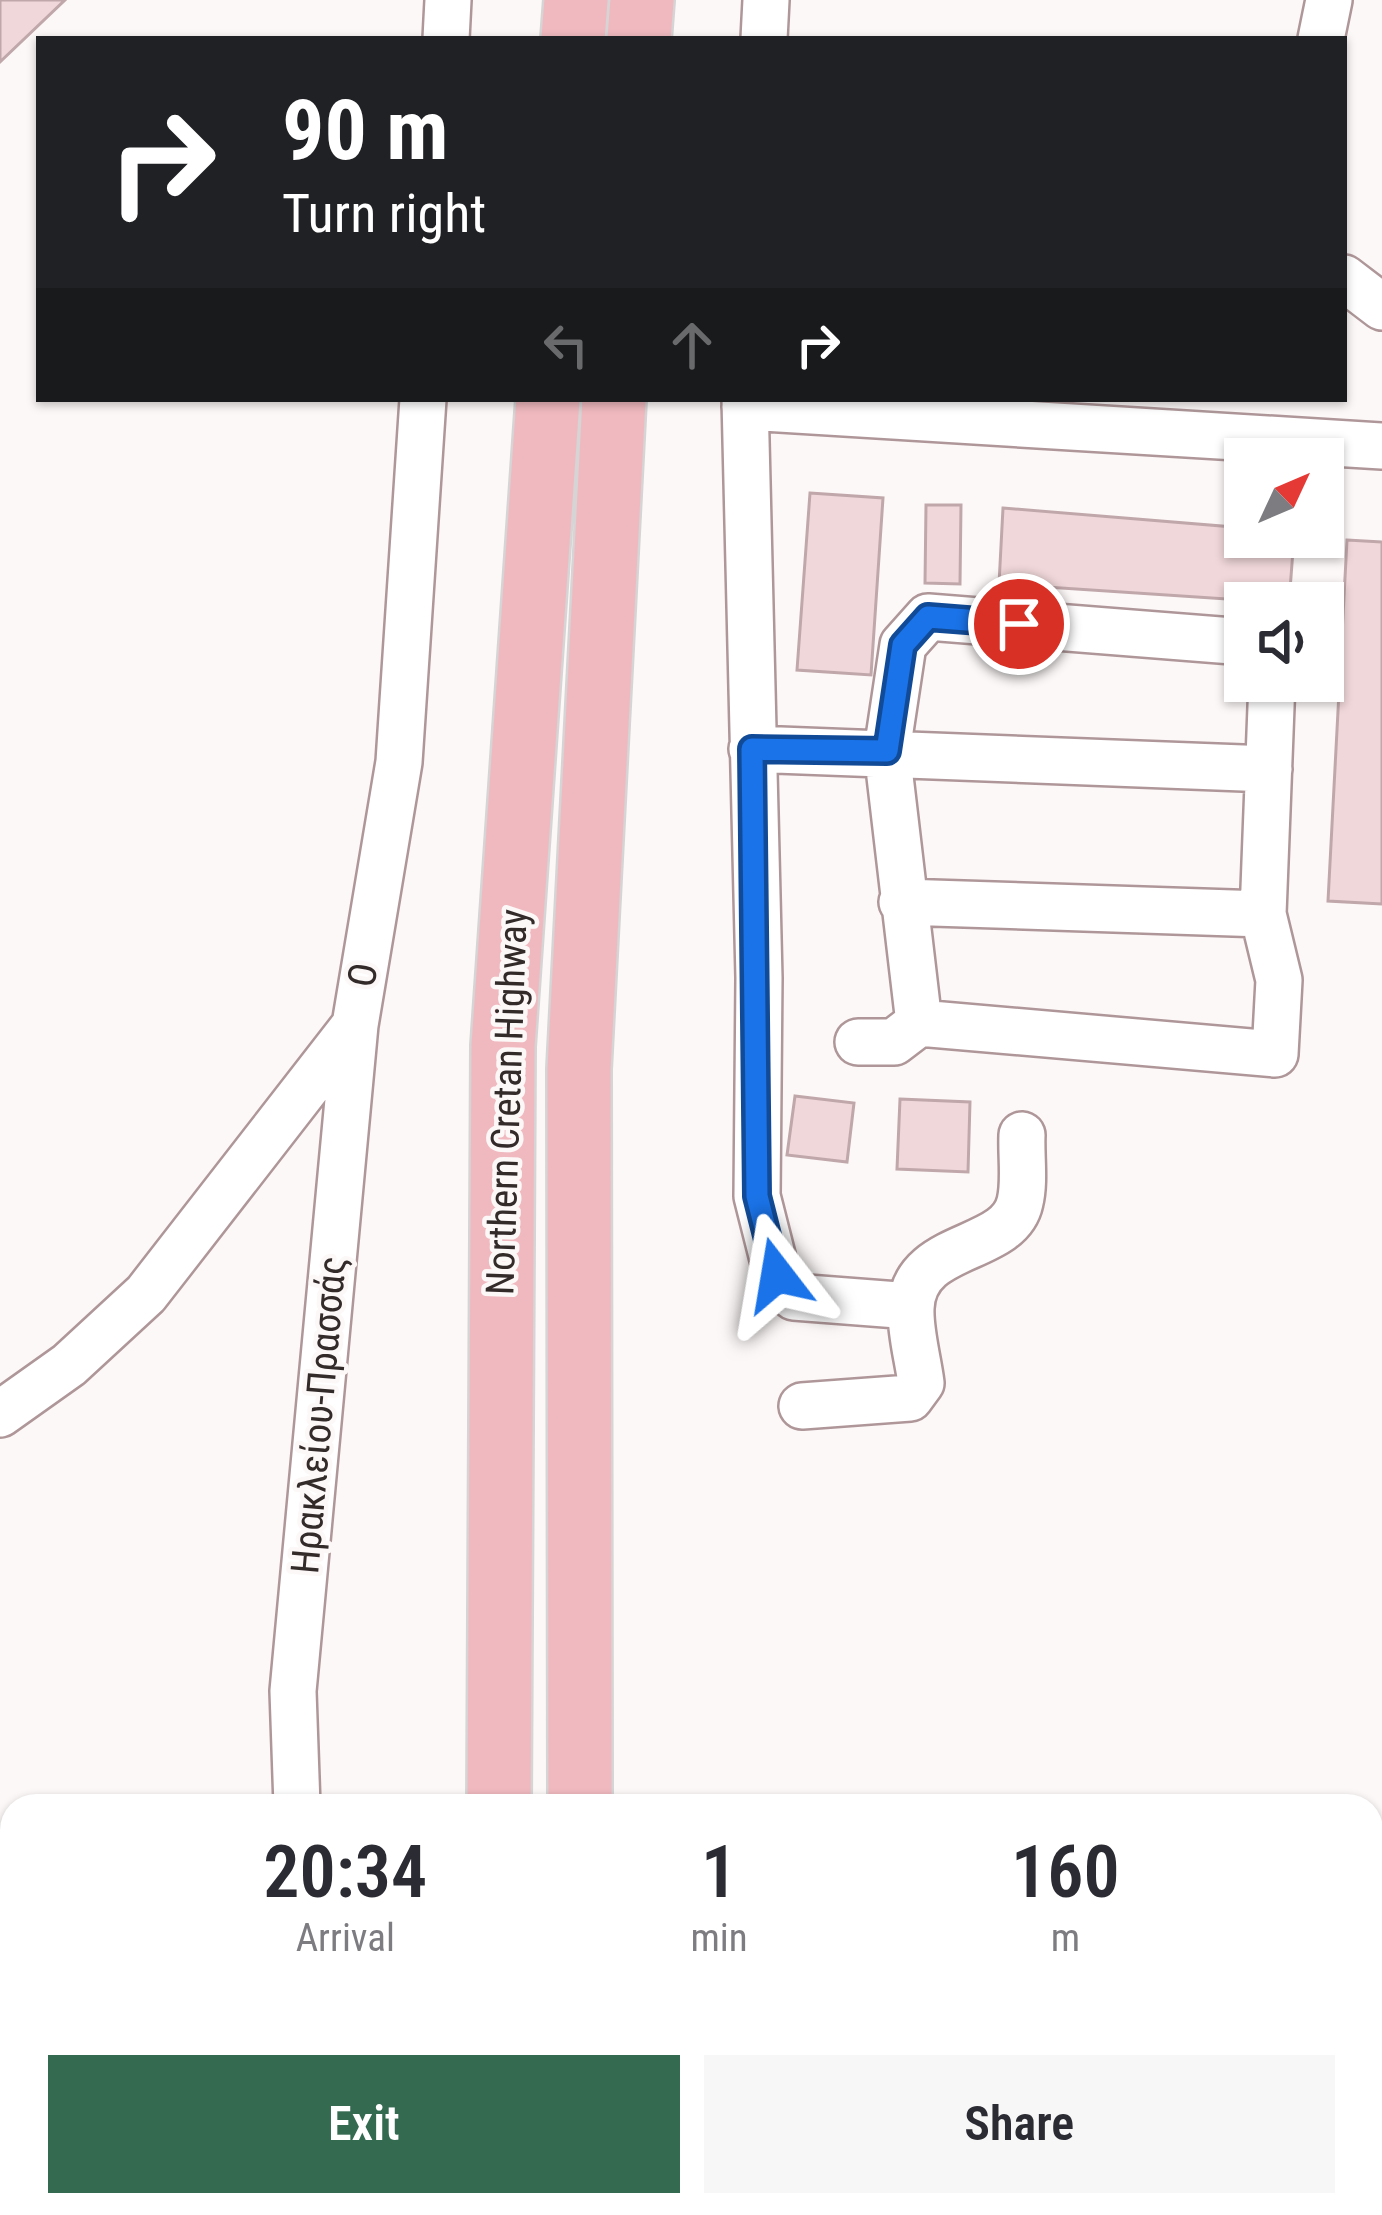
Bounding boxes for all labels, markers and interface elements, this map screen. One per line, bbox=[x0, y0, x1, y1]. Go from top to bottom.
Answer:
text: 90 m bbox=[282, 81, 449, 180]
icon: right bbox=[84, 84, 240, 240]
text: Turn right bbox=[282, 182, 486, 245]
icon: left bbox=[533, 312, 599, 378]
icon: ahead bbox=[659, 312, 725, 378]
icon: right bbox=[785, 312, 851, 378]
north arrow bbox=[1224, 438, 1344, 558]
map controls bbox=[1224, 438, 1344, 702]
pin bbox=[968, 573, 1070, 675]
button: sound bbox=[1224, 582, 1344, 702]
icon: arrive bbox=[986, 591, 1052, 657]
street label: Northern Cretan Highway bbox=[477, 908, 537, 1296]
street label: Ο bbox=[338, 959, 388, 991]
position arrow bbox=[714, 1212, 840, 1338]
street label: Ηρακλείου-Πρασσάς bbox=[282, 1254, 356, 1576]
text: 20:34 bbox=[263, 1830, 427, 1915]
text: 1 bbox=[701, 1830, 737, 1915]
text: 160 bbox=[1011, 1830, 1120, 1915]
text: Arrival bbox=[296, 1915, 395, 1961]
text: min bbox=[691, 1915, 748, 1961]
text: m bbox=[1051, 1915, 1080, 1961]
button: Exit bbox=[48, 2055, 680, 2193]
button: Share bbox=[704, 2055, 1335, 2193]

